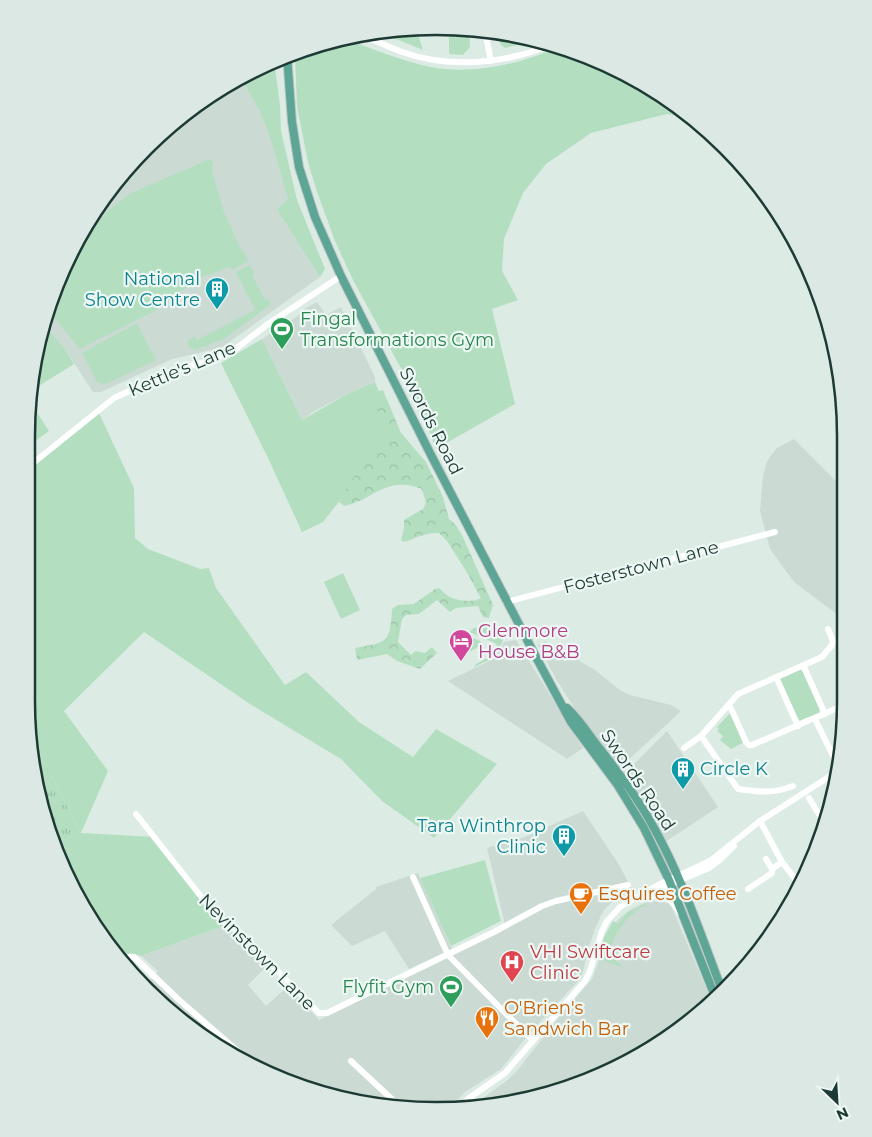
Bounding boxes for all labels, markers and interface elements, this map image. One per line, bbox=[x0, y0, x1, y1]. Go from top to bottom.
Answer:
place label: National Show Centre bbox=[85, 268, 200, 311]
building icon: National Show Centre bbox=[204, 276, 230, 310]
place label: Fingal Transformations Gym bbox=[300, 308, 494, 351]
sports icon: Fingal Transformations Gym bbox=[269, 316, 295, 350]
street label: Kettle's Lane bbox=[125, 337, 239, 401]
street label: Swords Road bbox=[395, 364, 467, 478]
street label: Fosterstown Lane bbox=[561, 536, 721, 598]
place label: Glenmore House B&B bbox=[478, 620, 580, 663]
hotel icon: Glenmore House B&B bbox=[448, 628, 474, 662]
street label: Swords Road bbox=[596, 725, 680, 835]
building icon: Circle K bbox=[670, 756, 696, 790]
place label: Circle K bbox=[700, 758, 768, 780]
place label: Tara Winthrop Clinic bbox=[417, 815, 546, 858]
building icon: Tara Winthrop Clinic bbox=[551, 823, 577, 857]
cafe icon: Esquires Coffee bbox=[568, 881, 594, 915]
place label: Esquires Coffee bbox=[598, 883, 737, 905]
street label: Nevinstown Lane bbox=[194, 889, 320, 1015]
place label: VHI Swiftcare Clinic bbox=[530, 941, 650, 984]
hospital icon: VHI Swiftcare Clinic bbox=[499, 949, 525, 983]
sports icon: Flyfit Gym bbox=[438, 974, 464, 1008]
place label: Flyfit Gym bbox=[342, 976, 434, 998]
place label: O'Brien's Sandwich Bar bbox=[504, 997, 629, 1040]
restaurant icon: O'Brien's Sandwich Bar bbox=[474, 1005, 500, 1039]
north arrow bbox=[812, 1077, 862, 1127]
text: N bbox=[834, 1103, 851, 1124]

